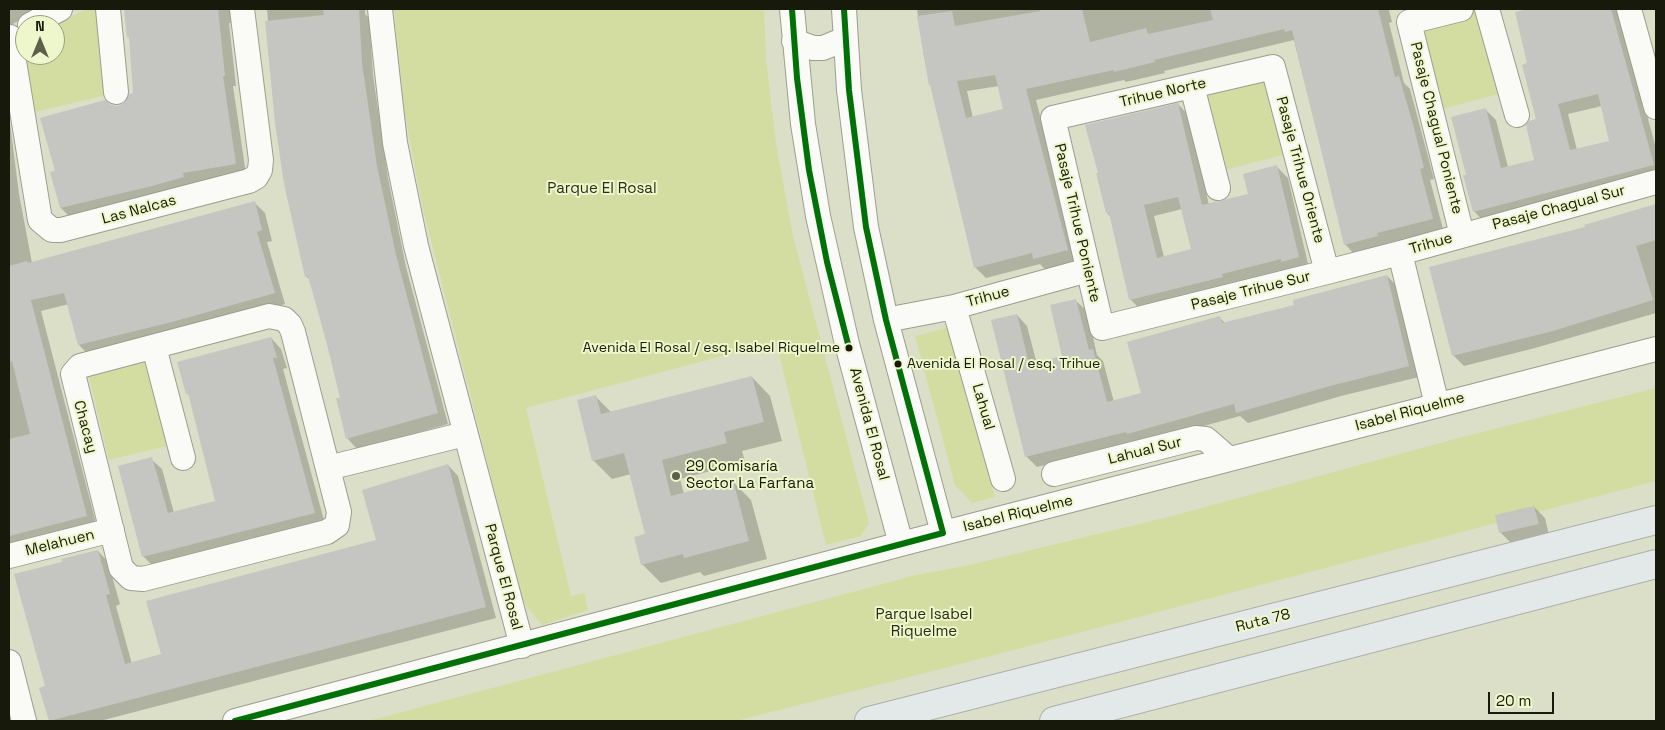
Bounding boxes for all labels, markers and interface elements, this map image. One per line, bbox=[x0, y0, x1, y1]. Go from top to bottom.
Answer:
north arrow bbox=[15, 15, 65, 65]
text: N bbox=[35, 17, 45, 35]
street label: Pasaje Chagual Poniente bbox=[1406, 40, 1466, 216]
street label: Trihue Norte bbox=[1118, 74, 1208, 112]
street label: Pasaje Trihue Oriente bbox=[1272, 95, 1328, 245]
street label: Pasaje Trihue Poniente bbox=[1050, 142, 1104, 304]
park label: Parque El Rosal bbox=[547, 180, 657, 198]
street label: Pasaje Chagual Sur bbox=[1491, 182, 1627, 234]
street label: Las Nalcas bbox=[100, 191, 178, 229]
street label: Trihue bbox=[1407, 229, 1455, 259]
street label: Pasaje Trihue Sur bbox=[1189, 267, 1313, 315]
street label: Trihue bbox=[964, 283, 1012, 311]
place label: Avenida El Rosal / esq. Isabel Riquelme bbox=[583, 340, 840, 356]
marker: Avenida El Rosal / esq. Isabel Riquelme bbox=[844, 343, 854, 353]
place label: Avenida El Rosal / esq. Trihue bbox=[907, 356, 1100, 372]
marker: Avenida El Rosal / esq. Trihue bbox=[893, 359, 903, 369]
street label: Avenida El Rosal bbox=[845, 366, 893, 482]
street label: Lahual bbox=[968, 382, 998, 432]
street label: Isabel Riquelme bbox=[1353, 389, 1467, 435]
street label: Chacay bbox=[69, 399, 101, 455]
street label: Lahual Sur bbox=[1106, 433, 1184, 469]
place label: 29 Comisaría Sector La Farfana bbox=[686, 458, 814, 493]
marker: 29 Comisaría Sector La Farfana bbox=[670, 470, 682, 482]
street label: Isabel Riquelme bbox=[961, 492, 1075, 536]
street label: Parque El Rosal bbox=[480, 522, 526, 632]
street label: Melahuen bbox=[24, 526, 96, 560]
park label: Parque Isabel Riquelme bbox=[876, 606, 972, 641]
street label: Ruta 78 bbox=[1234, 606, 1292, 636]
scale bar bbox=[1490, 682, 1556, 714]
text: 20 m bbox=[1496, 691, 1531, 710]

